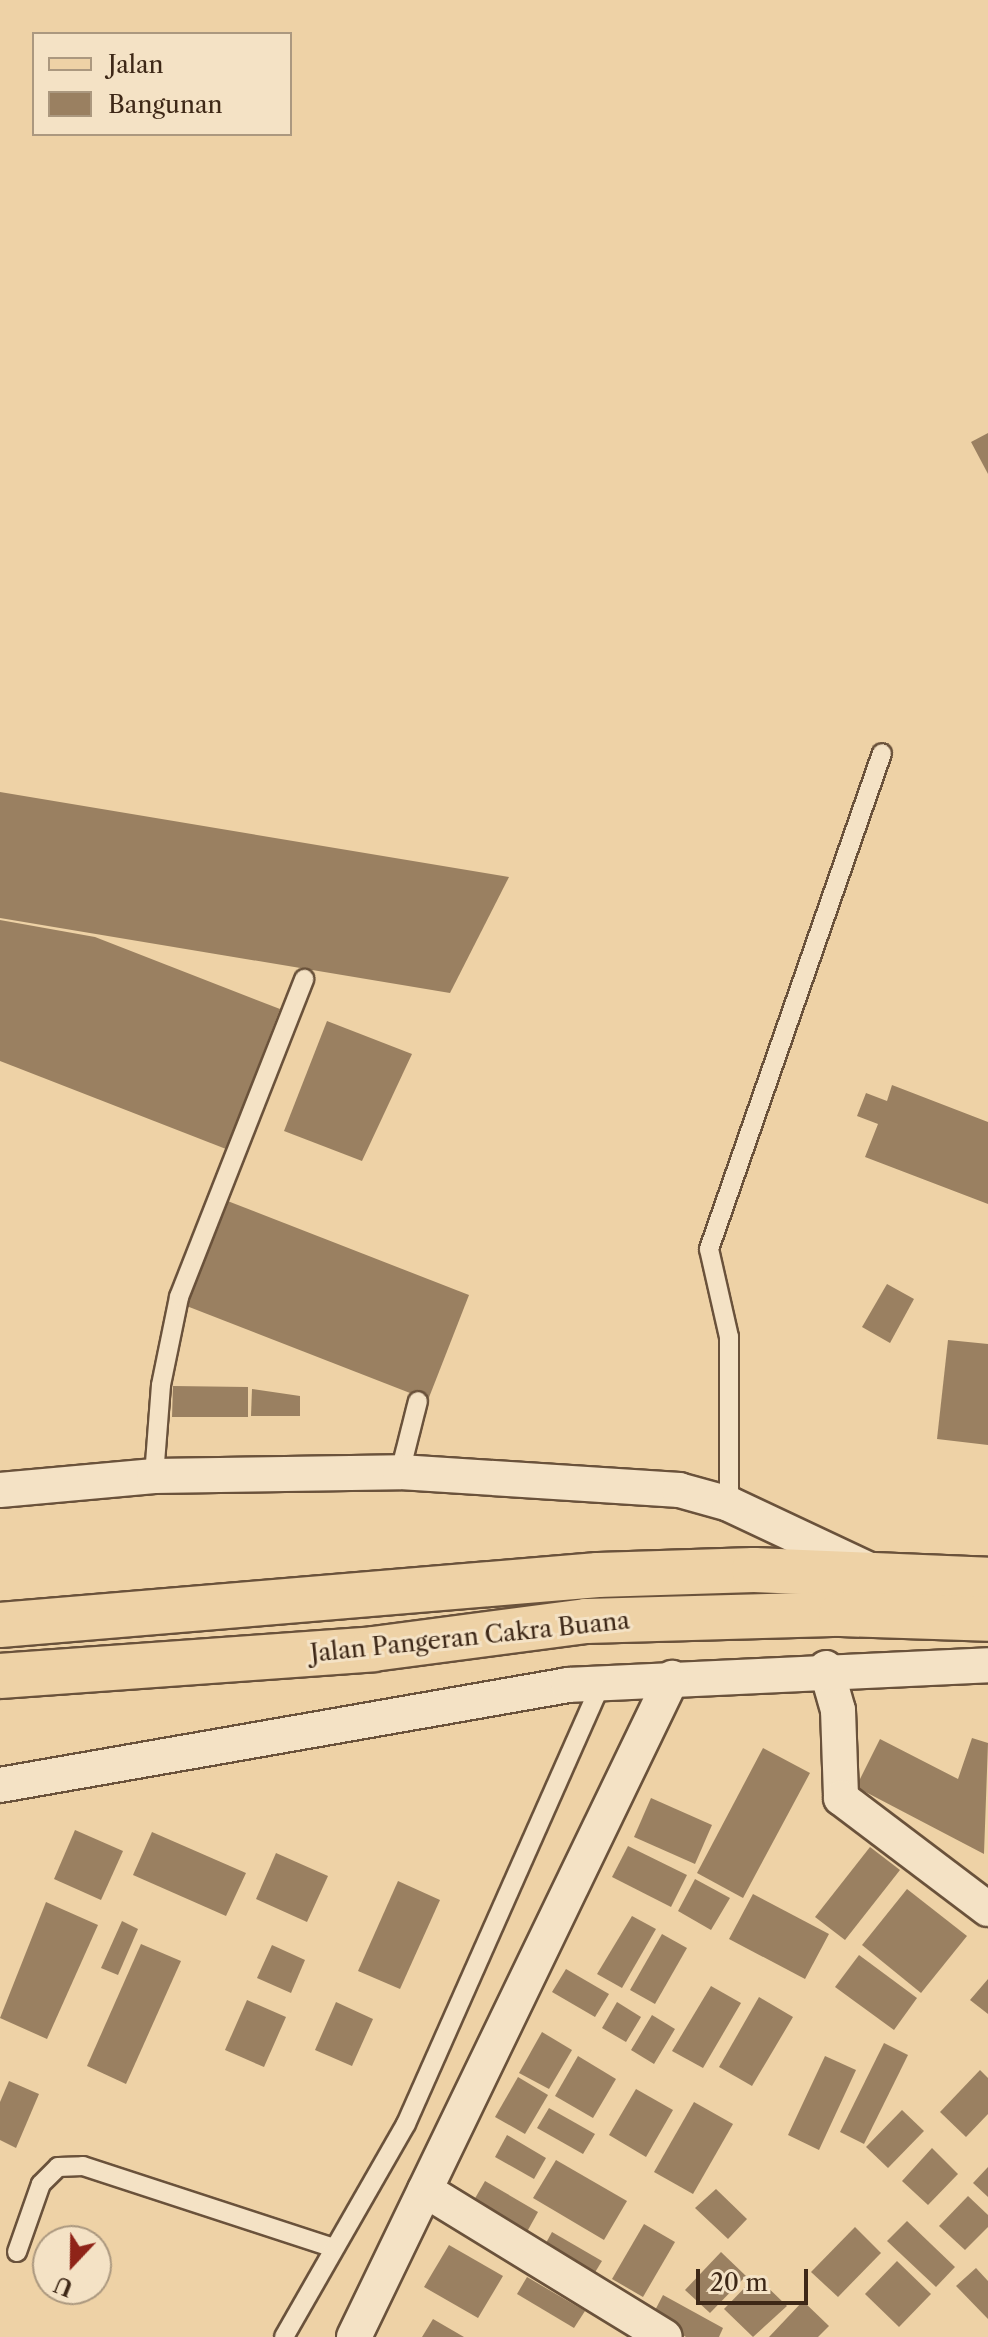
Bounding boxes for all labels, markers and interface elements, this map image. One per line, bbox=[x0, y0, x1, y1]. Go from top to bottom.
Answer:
legend bbox=[32, 32, 292, 136]
text: Jalan bbox=[108, 50, 164, 79]
text: Bangunan bbox=[108, 90, 223, 119]
street label: Jalan Pangeran Cakra Buana bbox=[309, 1606, 631, 1668]
north arrow bbox=[32, 2225, 112, 2305]
scale bar bbox=[700, 2253, 812, 2303]
text: 20 m bbox=[710, 2268, 768, 2297]
text: U bbox=[50, 2270, 77, 2302]

